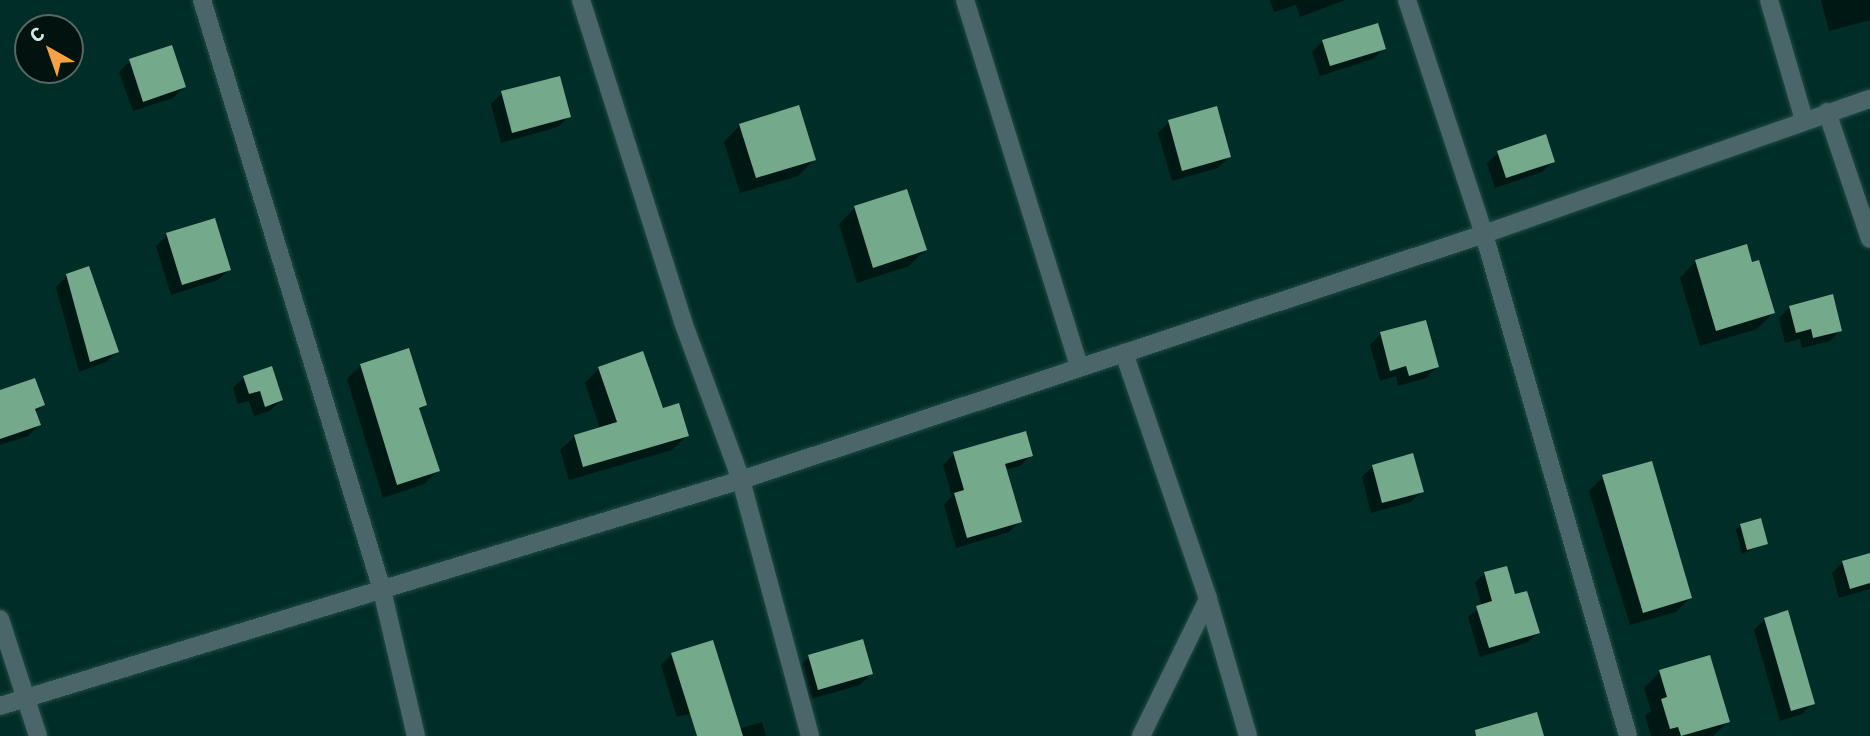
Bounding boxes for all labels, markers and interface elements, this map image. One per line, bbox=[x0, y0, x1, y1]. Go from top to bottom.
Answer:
north arrow bbox=[14, 14, 84, 84]
text: С bbox=[24, 21, 49, 48]

